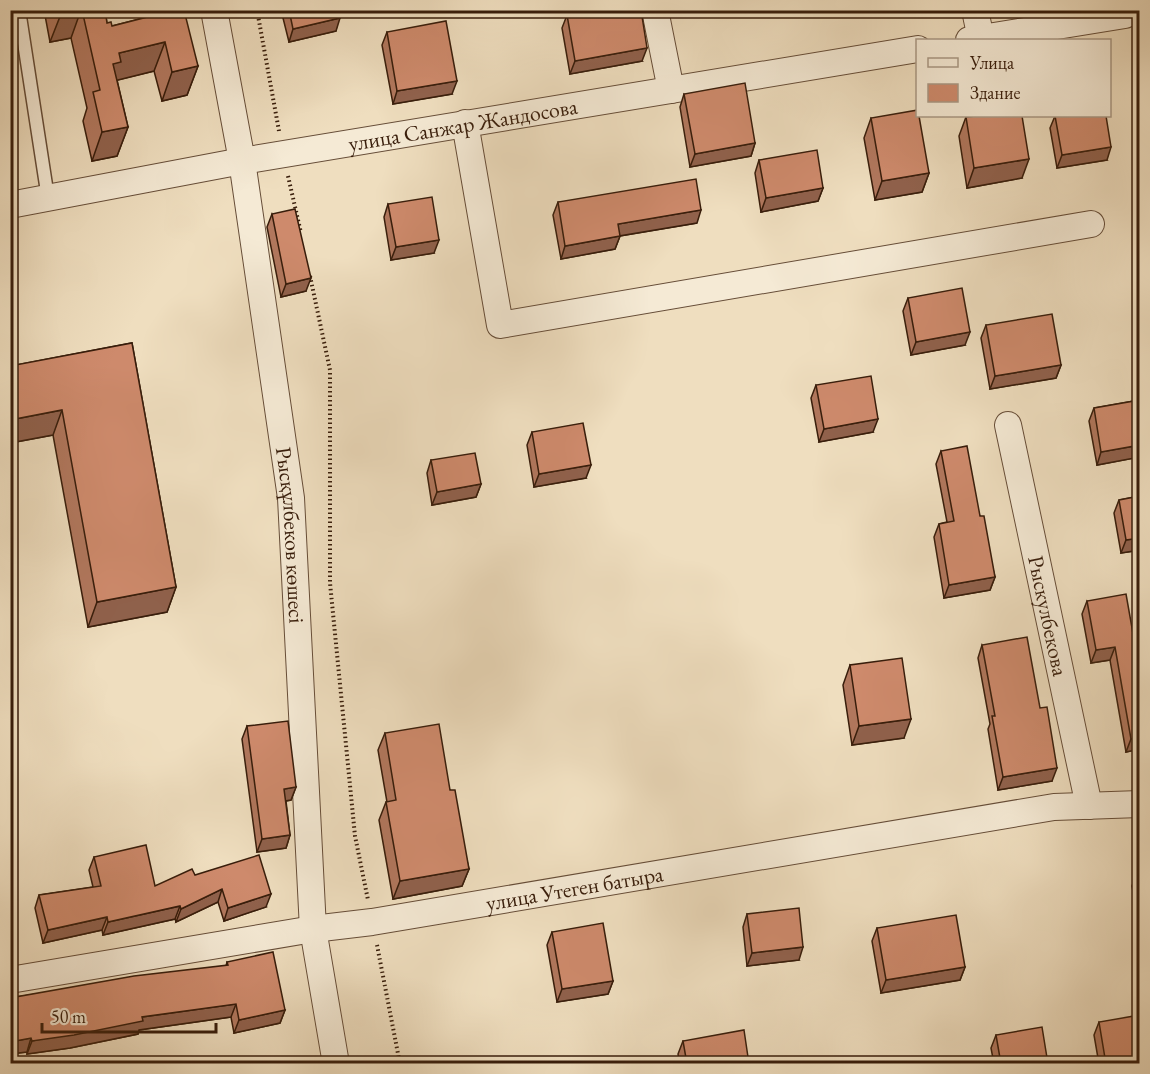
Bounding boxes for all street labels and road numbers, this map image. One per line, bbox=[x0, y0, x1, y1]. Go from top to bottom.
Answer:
street label: улица Санжар Жандосова bbox=[346, 92, 580, 158]
street label: Рысқұлбеков көшесі bbox=[269, 445, 311, 624]
street label: Рыскулбекова bbox=[1021, 553, 1075, 679]
street label: улица Утеген батыра bbox=[484, 859, 666, 918]

